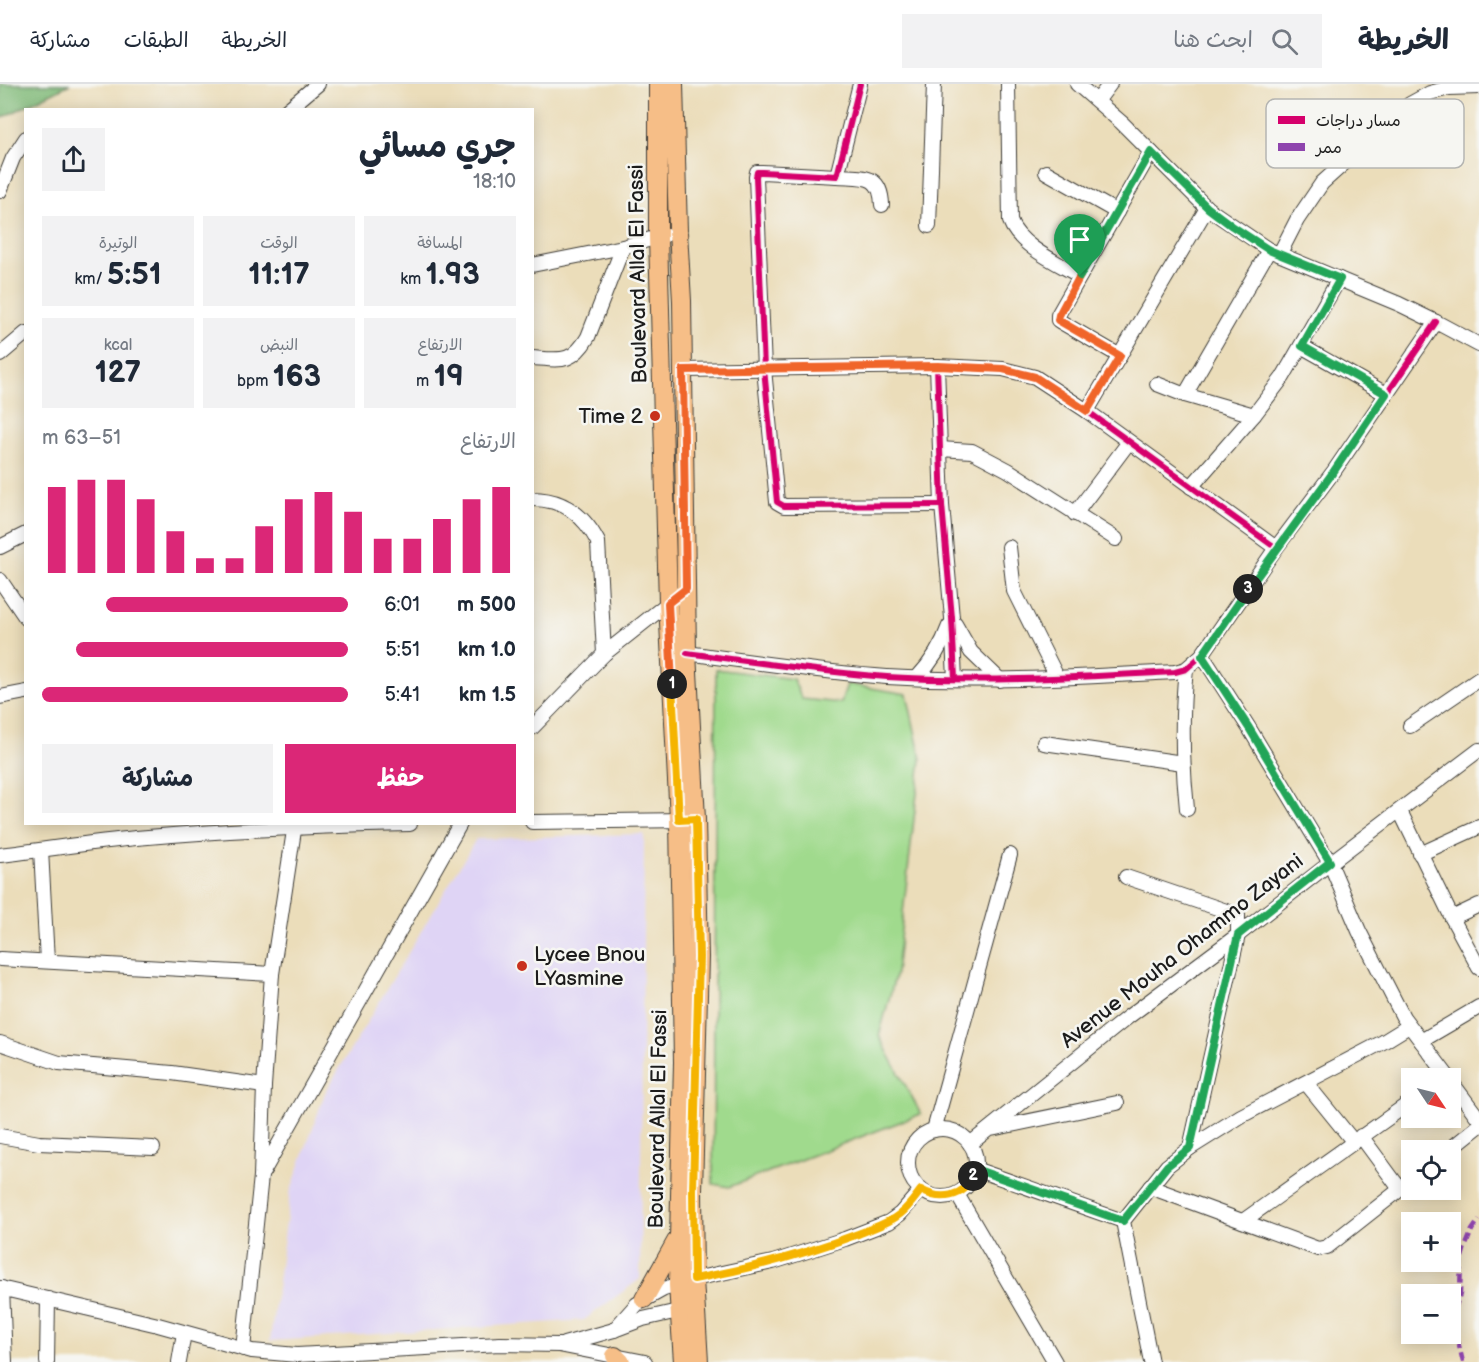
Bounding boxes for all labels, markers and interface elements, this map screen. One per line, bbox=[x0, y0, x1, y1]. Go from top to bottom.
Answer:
search box bbox=[902, 14, 1322, 68]
text: الخريطة bbox=[1358, 24, 1449, 57]
icon: search bbox=[1268, 25, 1301, 58]
text: ابحث هنا bbox=[1173, 27, 1253, 54]
text: مشاركة bbox=[30, 28, 91, 53]
text: الطبقات bbox=[124, 28, 189, 53]
text: الخريطة bbox=[222, 28, 287, 53]
legend bbox=[1266, 99, 1464, 168]
text: مسار دراجات bbox=[1316, 112, 1401, 131]
text: جري مسائي bbox=[359, 127, 516, 167]
button: share bbox=[42, 128, 105, 191]
text: ممر bbox=[1314, 139, 1342, 158]
street label: Boulevard Allal El Fassi bbox=[624, 164, 652, 384]
text: 18:10 bbox=[473, 170, 516, 194]
pin bbox=[1054, 214, 1105, 276]
icon: arrive bbox=[1063, 223, 1096, 256]
text: الوتيرة bbox=[99, 234, 137, 253]
text: الوقت bbox=[260, 234, 298, 253]
text: المسافة bbox=[417, 234, 463, 253]
text: 5:51 bbox=[107, 257, 162, 293]
text: 11:17 bbox=[248, 257, 310, 293]
text: 1.93 bbox=[426, 257, 480, 293]
text: /km bbox=[74, 270, 107, 289]
text: km bbox=[400, 270, 426, 289]
text: kcal bbox=[104, 336, 132, 355]
text: النبض bbox=[260, 336, 298, 355]
text: الارتفاع bbox=[418, 336, 462, 355]
text: 127 bbox=[95, 355, 141, 391]
text: 163 bbox=[273, 359, 321, 395]
text: 19 bbox=[434, 359, 464, 395]
text: bpm bbox=[237, 372, 273, 391]
text: m bbox=[416, 372, 434, 391]
place label: Time 2 bbox=[578, 404, 644, 429]
marker: Time 2 bbox=[648, 409, 662, 423]
text: 51–63 m bbox=[42, 426, 121, 450]
text: الارتفاع bbox=[460, 430, 516, 454]
pin: 3 bbox=[1233, 574, 1263, 604]
text: 3 bbox=[1243, 579, 1253, 598]
text: 6:01 bbox=[384, 593, 420, 617]
text: 500 m bbox=[457, 593, 516, 617]
text: 5:51 bbox=[385, 638, 420, 662]
text: 1.0 km bbox=[458, 638, 516, 662]
pin: 1 bbox=[657, 669, 687, 699]
text: 1 bbox=[669, 674, 675, 693]
text: 5:41 bbox=[385, 683, 420, 707]
text: 1.5 km bbox=[459, 683, 516, 707]
button: مشاركة bbox=[42, 744, 273, 813]
button: حفظ bbox=[285, 744, 516, 813]
street label: Avenue Mouha Ohammo Zayani bbox=[1056, 848, 1308, 1054]
place label: Lycee Bnou LYasmine bbox=[534, 942, 646, 991]
marker: Lycee Bnou LYasmine bbox=[515, 959, 529, 973]
street label: Boulevard Allal El Fassi bbox=[644, 1009, 672, 1229]
north arrow bbox=[1401, 1068, 1461, 1128]
map controls bbox=[1401, 1068, 1461, 1344]
button: locate bbox=[1401, 1140, 1461, 1200]
pin: 2 bbox=[958, 1161, 988, 1191]
text: 2 bbox=[968, 1166, 978, 1185]
button: + bbox=[1401, 1212, 1461, 1272]
button: − bbox=[1401, 1284, 1461, 1344]

